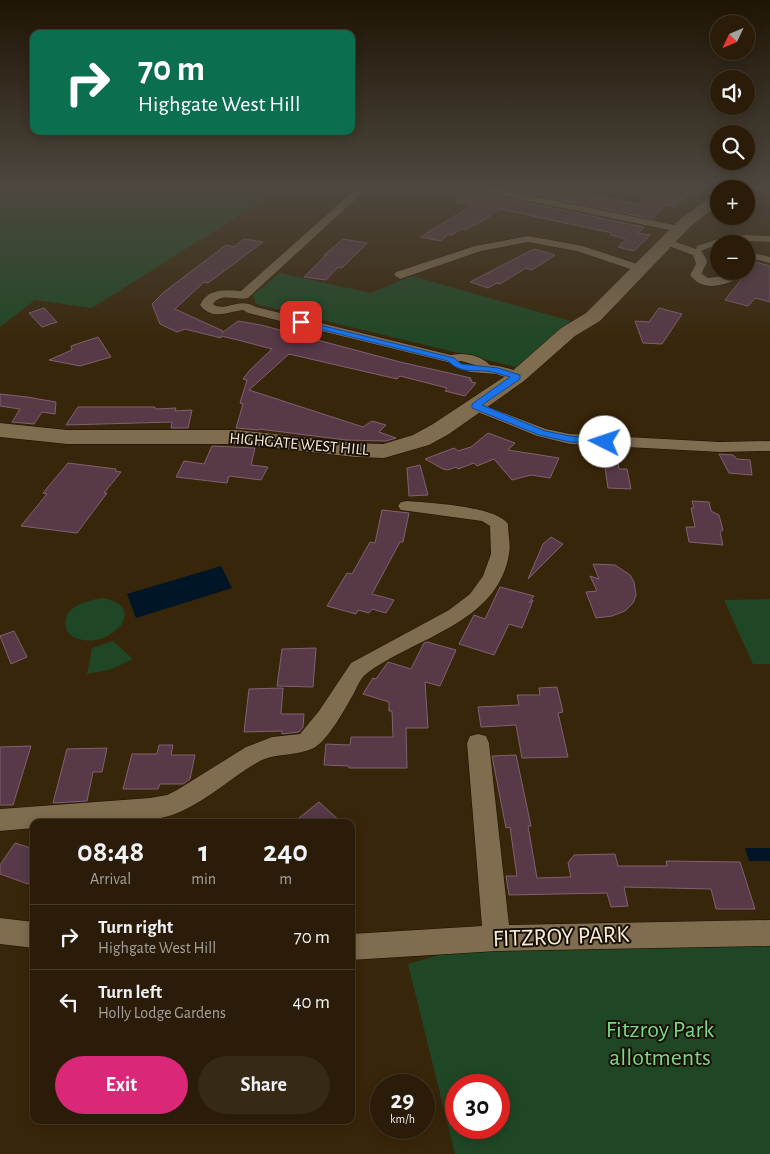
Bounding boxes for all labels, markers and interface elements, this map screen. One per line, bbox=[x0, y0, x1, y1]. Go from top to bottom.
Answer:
north arrow bbox=[710, 15, 755, 60]
map controls bbox=[710, 15, 755, 280]
icon: right bbox=[55, 50, 120, 115]
text: 70 m bbox=[138, 52, 205, 87]
button: sound bbox=[710, 70, 755, 115]
text: Highgate West Hill bbox=[138, 93, 300, 115]
button: search bbox=[710, 125, 755, 170]
button: + bbox=[710, 180, 755, 225]
button: − bbox=[710, 235, 755, 280]
pin bbox=[280, 301, 322, 343]
icon: arrive bbox=[287, 308, 315, 336]
position arrow bbox=[578, 415, 630, 467]
street label: HIGHGATE WEST HILL bbox=[229, 430, 370, 458]
text: 08:48 bbox=[77, 837, 144, 867]
text: 1 bbox=[198, 837, 209, 867]
text: 240 bbox=[263, 837, 308, 867]
text: Arrival bbox=[90, 871, 131, 887]
text: min bbox=[191, 871, 216, 887]
text: m bbox=[279, 871, 292, 887]
text: Turn right bbox=[98, 918, 173, 937]
icon: right bbox=[55, 923, 83, 951]
street label: FITZROY PARK bbox=[492, 923, 631, 951]
text: 70 m bbox=[294, 928, 330, 947]
text: Highgate West Hill bbox=[98, 940, 216, 956]
text: Turn left bbox=[98, 983, 162, 1002]
icon: left bbox=[55, 988, 83, 1016]
text: 40 m bbox=[292, 993, 330, 1012]
text: Holly Lodge Gardens bbox=[98, 1005, 226, 1021]
park label: Fitzroy Park allotments bbox=[606, 1018, 714, 1070]
button: Exit bbox=[55, 1056, 188, 1114]
button: Share bbox=[198, 1056, 330, 1114]
speed limit sign: 30 bbox=[445, 1074, 510, 1139]
text: 29 bbox=[391, 1088, 414, 1113]
text: km/h bbox=[390, 1113, 415, 1125]

